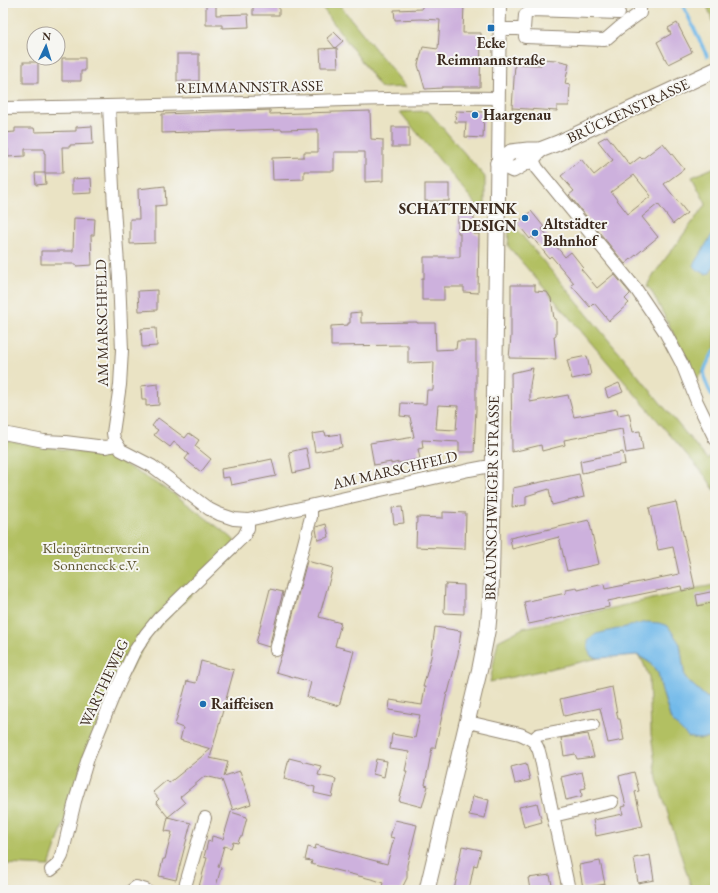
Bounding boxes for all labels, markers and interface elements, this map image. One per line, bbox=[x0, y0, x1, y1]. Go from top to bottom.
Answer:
marker: Ecke Reimmannstraße bbox=[486, 23, 496, 33]
north arrow bbox=[26, 26, 66, 66]
text: N bbox=[42, 29, 52, 43]
place label: Ecke Reimmannstraße bbox=[437, 33, 545, 69]
street label: BRÜCKENSTRASSE bbox=[564, 74, 693, 147]
street label: REIMMANNSTRASSE bbox=[177, 76, 324, 97]
place label: Haargenau bbox=[483, 105, 552, 124]
marker: Haargenau bbox=[470, 110, 480, 120]
place label: SCHATTENFINK DESIGN bbox=[399, 199, 518, 235]
marker: SCHATTENFINK DESIGN bbox=[520, 213, 530, 223]
place label: Altstädter Bahnhof bbox=[542, 214, 608, 250]
marker: Altstädter Bahnhof bbox=[530, 228, 540, 238]
street label: AM MARSCHFELD bbox=[91, 259, 112, 388]
street label: BRAUNSCHWEIGER STRASSE bbox=[480, 395, 503, 601]
street label: AM MARSCHFELD bbox=[330, 446, 459, 493]
park label: Kleingärtnerverein Sonneneck e.V. bbox=[43, 538, 149, 574]
street label: WARTHEWEG bbox=[75, 636, 132, 730]
place label: Raiffeisen bbox=[211, 694, 274, 713]
marker: Raiffeisen bbox=[198, 699, 208, 709]

